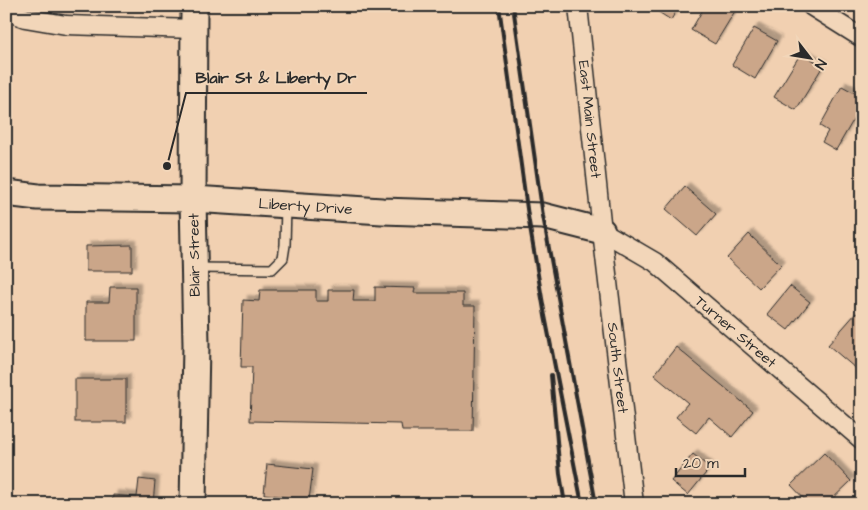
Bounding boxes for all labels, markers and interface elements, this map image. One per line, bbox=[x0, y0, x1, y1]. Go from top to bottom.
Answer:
north arrow bbox=[786, 32, 836, 82]
text: N bbox=[809, 55, 831, 73]
street label: East Main Street bbox=[573, 59, 606, 179]
callout: Blair St & Liberty Dr bbox=[186, 62, 367, 93]
text: Blair St & Liberty Dr bbox=[196, 67, 357, 90]
street label: Liberty Drive bbox=[258, 193, 353, 220]
street label: Blair Street bbox=[183, 213, 206, 297]
street label: Turner Street bbox=[690, 291, 781, 373]
street label: South Street bbox=[602, 321, 633, 415]
scale bar bbox=[676, 445, 744, 477]
text: 20 m bbox=[683, 453, 719, 474]

